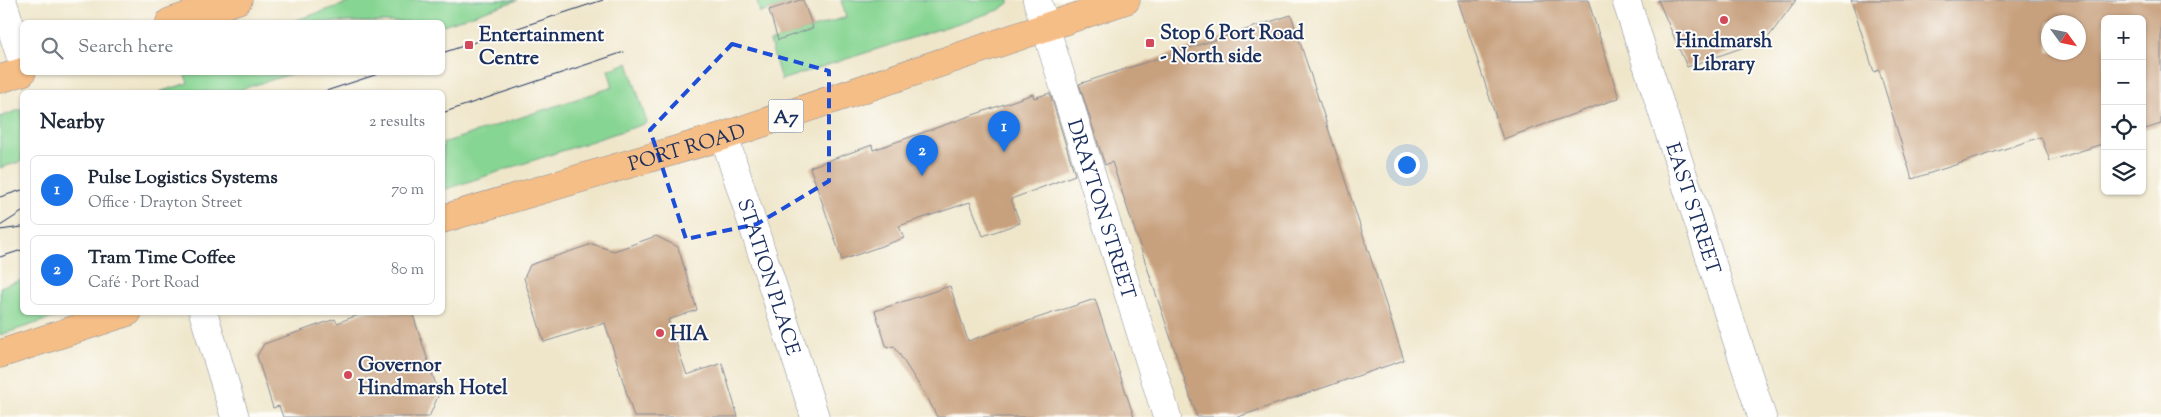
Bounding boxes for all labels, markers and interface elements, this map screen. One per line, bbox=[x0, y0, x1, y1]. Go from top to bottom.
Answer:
marker: Hindmarsh Library bbox=[1718, 14, 1730, 26]
north arrow bbox=[2041, 15, 2086, 60]
map controls bbox=[2101, 15, 2146, 195]
button: + bbox=[2101, 15, 2146, 60]
search box bbox=[20, 20, 445, 75]
place label: Stop 6 Port Road - North side bbox=[1160, 20, 1305, 72]
place label: Entertainment Centre bbox=[479, 22, 604, 74]
place label: Hindmarsh Library bbox=[1676, 28, 1773, 80]
icon: search bbox=[38, 34, 66, 62]
text: Search here bbox=[78, 34, 173, 61]
marker: Stop 6 Port Road - North side bbox=[1144, 37, 1156, 49]
marker: Entertainment Centre bbox=[463, 39, 475, 51]
button: − bbox=[2101, 60, 2146, 105]
road number: A7 bbox=[768, 100, 804, 132]
button: locate bbox=[2101, 105, 2146, 150]
text: Nearby bbox=[40, 108, 105, 138]
text: 2 results bbox=[369, 111, 425, 134]
pin: 1 bbox=[988, 111, 1020, 152]
street label: DRAYTON STREET bbox=[1058, 116, 1142, 304]
street label: PORT ROAD bbox=[625, 118, 750, 180]
pin: 2 bbox=[906, 135, 938, 176]
street label: EAST STREET bbox=[1657, 139, 1727, 279]
button: layers bbox=[2101, 150, 2146, 195]
your location bbox=[1394, 152, 1420, 178]
text: Pulse Logistics Systems bbox=[88, 165, 278, 192]
text: 1 bbox=[54, 179, 60, 202]
text: 70 m bbox=[391, 179, 424, 202]
text: Office · Drayton Street bbox=[88, 192, 242, 215]
street label: STATION PLACE bbox=[728, 195, 806, 360]
text: Tram Time Coffee bbox=[88, 245, 236, 272]
text: 2 bbox=[53, 259, 61, 282]
text: 80 m bbox=[391, 259, 424, 282]
text: Café · Port Road bbox=[88, 272, 200, 295]
place label: HIA bbox=[670, 321, 709, 350]
marker: HIA bbox=[654, 327, 666, 339]
place label: Governor Hindmarsh Hotel bbox=[358, 352, 508, 404]
marker: Governor Hindmarsh Hotel bbox=[342, 369, 354, 381]

